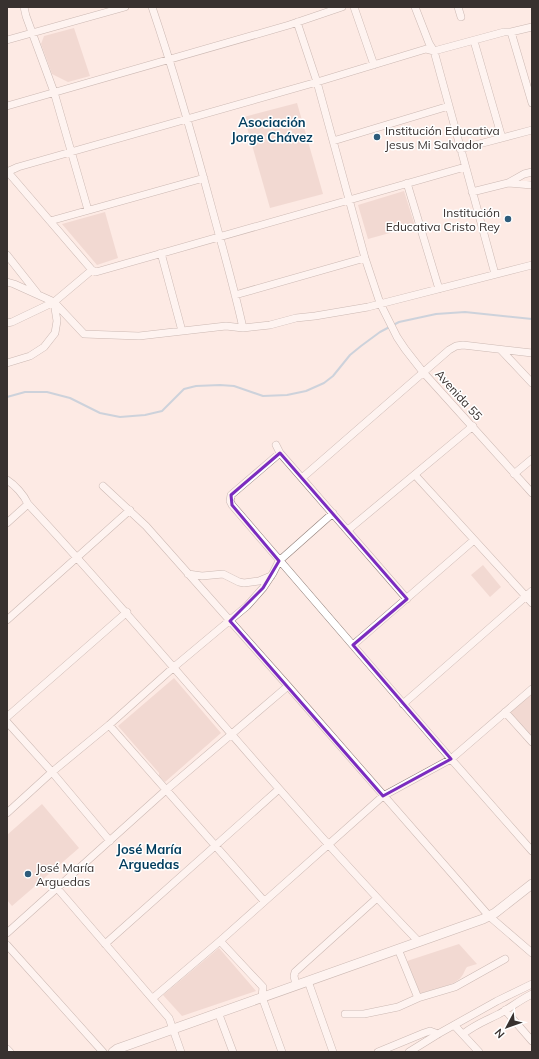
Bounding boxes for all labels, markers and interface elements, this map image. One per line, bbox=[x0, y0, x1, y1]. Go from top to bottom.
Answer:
district label: Asociación Jorge Chávez bbox=[231, 114, 313, 145]
place label: Institución Educativa Jesus Mi Salvador bbox=[385, 123, 500, 152]
marker: Institución Educativa Jesus Mi Salvador bbox=[372, 132, 382, 142]
place label: Institución Educativa Cristo Rey bbox=[386, 205, 501, 234]
marker: Institución Educativa Cristo Rey bbox=[503, 214, 513, 224]
street label: Avenida 55 bbox=[432, 367, 486, 423]
district label: José María Arguedas bbox=[116, 841, 182, 872]
place label: José María Arguedas bbox=[36, 860, 94, 889]
marker: José María Arguedas bbox=[23, 869, 33, 879]
north arrow bbox=[487, 1007, 527, 1047]
text: N bbox=[491, 1026, 507, 1041]

